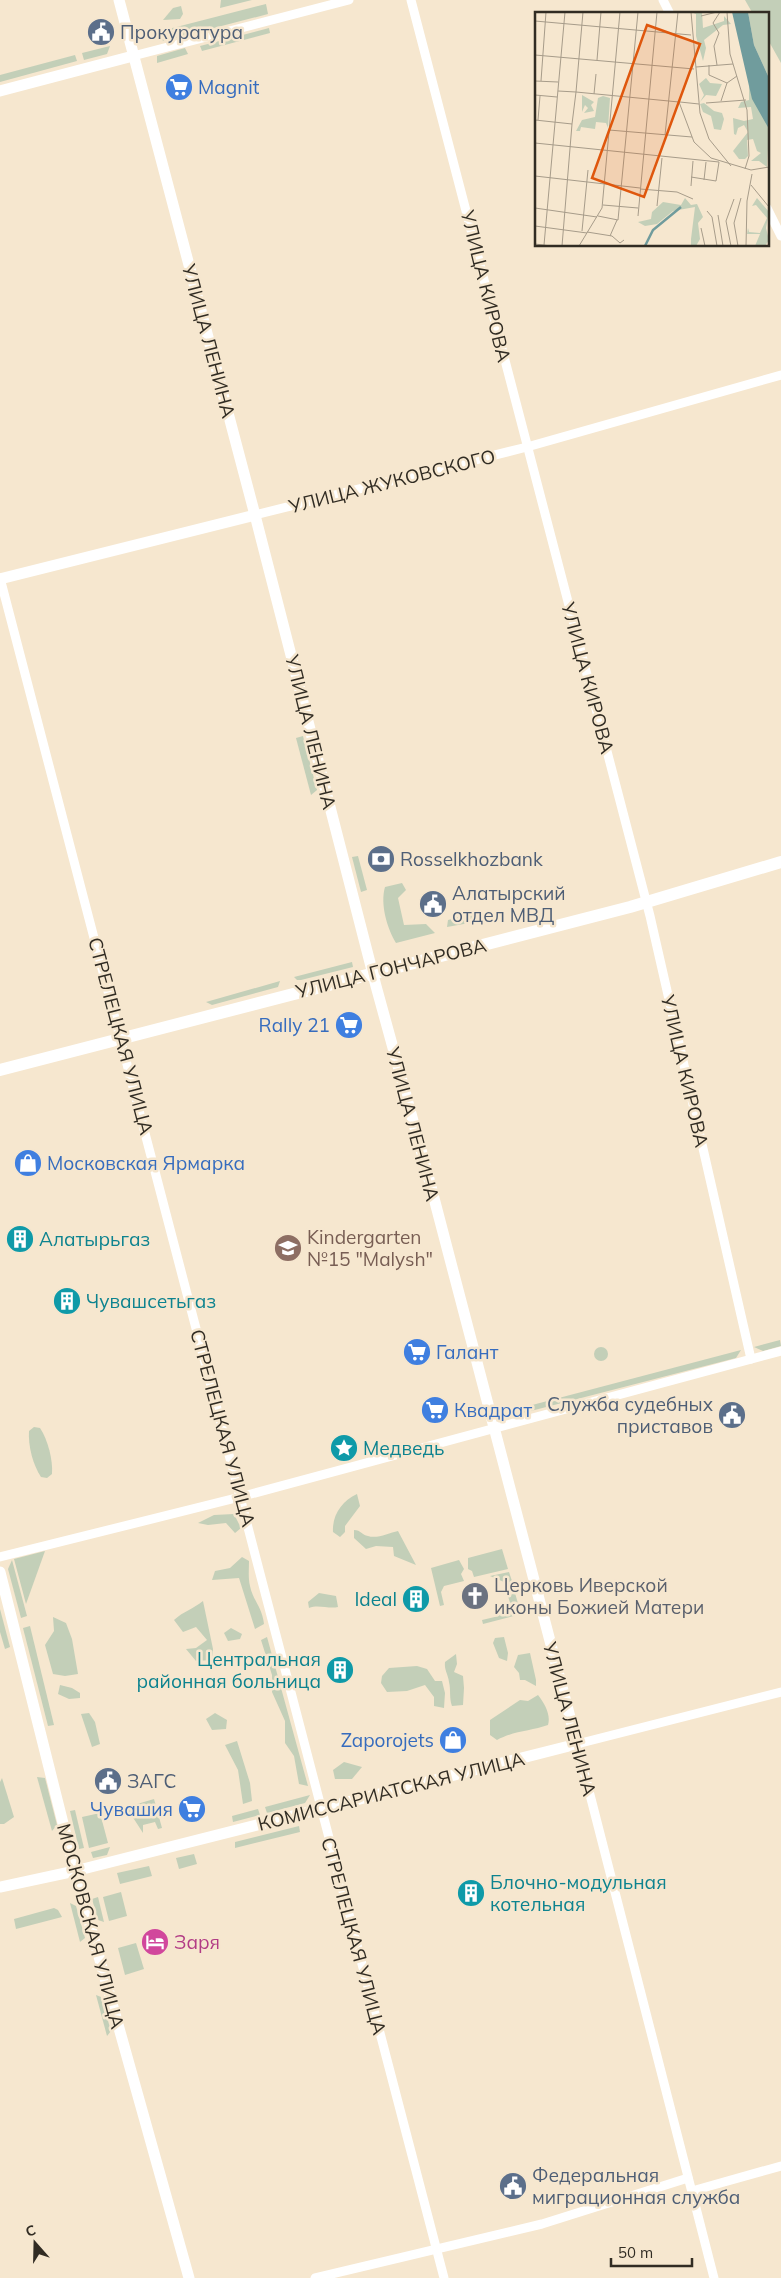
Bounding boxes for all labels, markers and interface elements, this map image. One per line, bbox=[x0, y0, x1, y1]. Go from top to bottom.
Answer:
inset map bbox=[535, 12, 768, 246]
public building icon: Прокуратура bbox=[86, 17, 116, 47]
place label: Прокуратура bbox=[120, 20, 243, 44]
supermarket icon: Magnit bbox=[164, 72, 194, 102]
place label: Magnit bbox=[198, 75, 260, 99]
street label: УЛИЦА КИРОВА bbox=[455, 207, 516, 364]
street label: УЛИЦА ЛЕНИНА bbox=[177, 260, 241, 421]
street label: УЛИЦА ЖУКОВСКОГО bbox=[285, 444, 498, 519]
street label: УЛИЦА КИРОВА bbox=[556, 599, 620, 756]
street label: УЛИЦА ЛЕНИНА bbox=[280, 651, 342, 812]
bank icon: Rosselkhozbank bbox=[366, 844, 396, 874]
place label: Rosselkhozbank bbox=[400, 847, 543, 871]
place label: Алатырский отдел МВД bbox=[452, 881, 566, 927]
public building icon: Алатырский отдел МВД bbox=[418, 889, 448, 919]
street label: УЛИЦА ГОНЧАРОВА bbox=[292, 933, 489, 1004]
street label: СТРЕЛЕЦКАЯ УЛИЦА bbox=[83, 935, 159, 1137]
street label: УЛИЦА КИРОВА bbox=[656, 991, 714, 1150]
supermarket icon: Rally 21 bbox=[334, 1010, 364, 1040]
place label: Rally 21 bbox=[259, 1013, 330, 1037]
street label: УЛИЦА ЛЕНИНА bbox=[381, 1043, 445, 1204]
shop icon: Московская Ярмарка bbox=[13, 1148, 43, 1178]
place label: Московская Ярмарка bbox=[47, 1151, 245, 1175]
building icon: Алатырьгаз bbox=[5, 1224, 35, 1254]
place label: Kindergarten №15 "Malysh" bbox=[307, 1225, 433, 1271]
place label: Алатырьгаз bbox=[39, 1227, 150, 1251]
school or university icon: Kindergarten №15 "Malysh" bbox=[273, 1233, 303, 1263]
building icon: Чувашсетьгаз bbox=[52, 1286, 82, 1316]
place label: Чувашсетьгаз bbox=[86, 1289, 216, 1313]
street label: СТРЕЛЕЦКАЯ УЛИЦА bbox=[185, 1327, 261, 1529]
supermarket icon: Галант bbox=[402, 1337, 432, 1367]
place label: Галант bbox=[436, 1340, 499, 1364]
place label: Служба судебных приставов bbox=[547, 1392, 714, 1438]
supermarket icon: Квадрат bbox=[420, 1395, 450, 1425]
place label: Квадрат bbox=[454, 1398, 532, 1422]
public building icon: Служба судебных приставов bbox=[717, 1400, 747, 1430]
place icon: Медведь bbox=[329, 1433, 359, 1463]
place label: Медведь bbox=[363, 1436, 445, 1460]
place label: Церковь Иверской иконы Божией Матери bbox=[494, 1573, 704, 1619]
church icon: Церковь Иверской иконы Божией Матери bbox=[460, 1581, 490, 1611]
building icon: Ideal bbox=[401, 1584, 431, 1614]
place label: Ideal bbox=[354, 1587, 397, 1611]
street label: УЛИЦА ЛЕНИНА bbox=[538, 1638, 602, 1799]
place label: Центральная районная больница bbox=[136, 1647, 321, 1693]
building icon: Центральная районная больница bbox=[325, 1655, 355, 1685]
shop icon: Zaporojets bbox=[438, 1725, 468, 1755]
place label: Zaporojets bbox=[341, 1728, 434, 1752]
street label: КОМИССАРИАТСКАЯ УЛИЦА bbox=[255, 1746, 527, 1836]
public building icon: ЗАГС bbox=[93, 1766, 123, 1796]
place label: ЗАГС bbox=[127, 1769, 177, 1793]
supermarket icon: Чувашия bbox=[177, 1794, 207, 1824]
place label: Чувашия bbox=[90, 1797, 173, 1821]
street label: МОСКОВСКАЯ УЛИЦА bbox=[52, 1821, 130, 2031]
street label: СТРЕЛЕЦКАЯ УЛИЦА bbox=[316, 1835, 392, 2037]
place label: Блочно-модульная котельная bbox=[490, 1870, 667, 1916]
building icon: Блочно-модульная котельная bbox=[456, 1878, 486, 1908]
hotel icon: Заря bbox=[140, 1927, 170, 1957]
place label: Заря bbox=[174, 1930, 220, 1954]
place label: Федеральная миграционная служба bbox=[532, 2163, 740, 2209]
public building icon: Федеральная миграционная служба bbox=[498, 2171, 528, 2201]
north arrow bbox=[10, 2218, 60, 2268]
text: С bbox=[23, 2221, 38, 2241]
scale bar bbox=[611, 2236, 692, 2268]
text: 50 m bbox=[618, 2243, 653, 2262]

